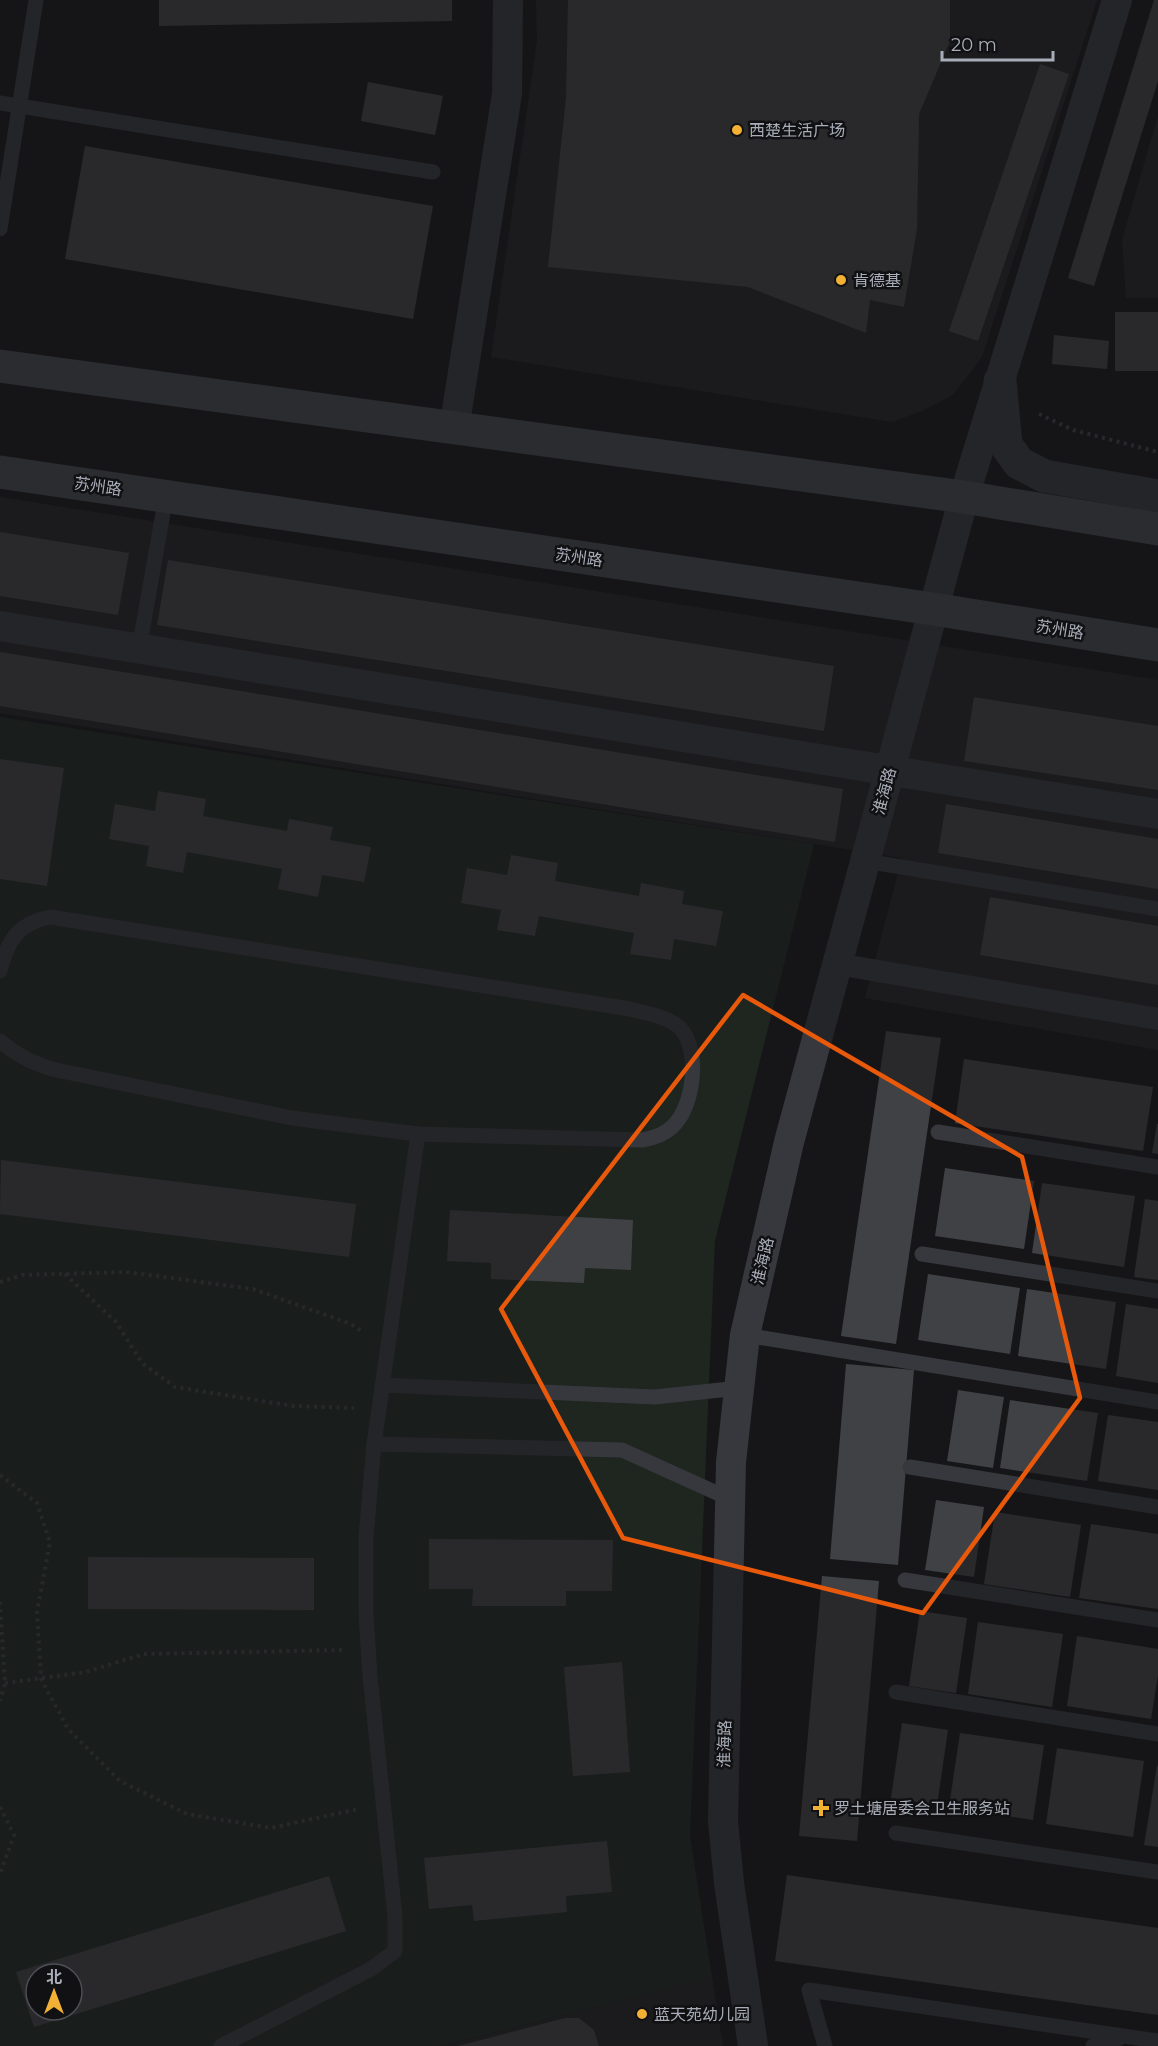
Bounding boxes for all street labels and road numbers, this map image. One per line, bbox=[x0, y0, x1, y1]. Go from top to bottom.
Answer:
street label: 苏州路 bbox=[73, 474, 123, 499]
street label: 苏州路 bbox=[554, 545, 604, 570]
street label: 苏州路 bbox=[1035, 616, 1085, 643]
street label: 淮海路 bbox=[869, 765, 900, 817]
street label: 淮海路 bbox=[748, 1236, 777, 1287]
street label: 淮海路 bbox=[715, 1720, 734, 1768]

